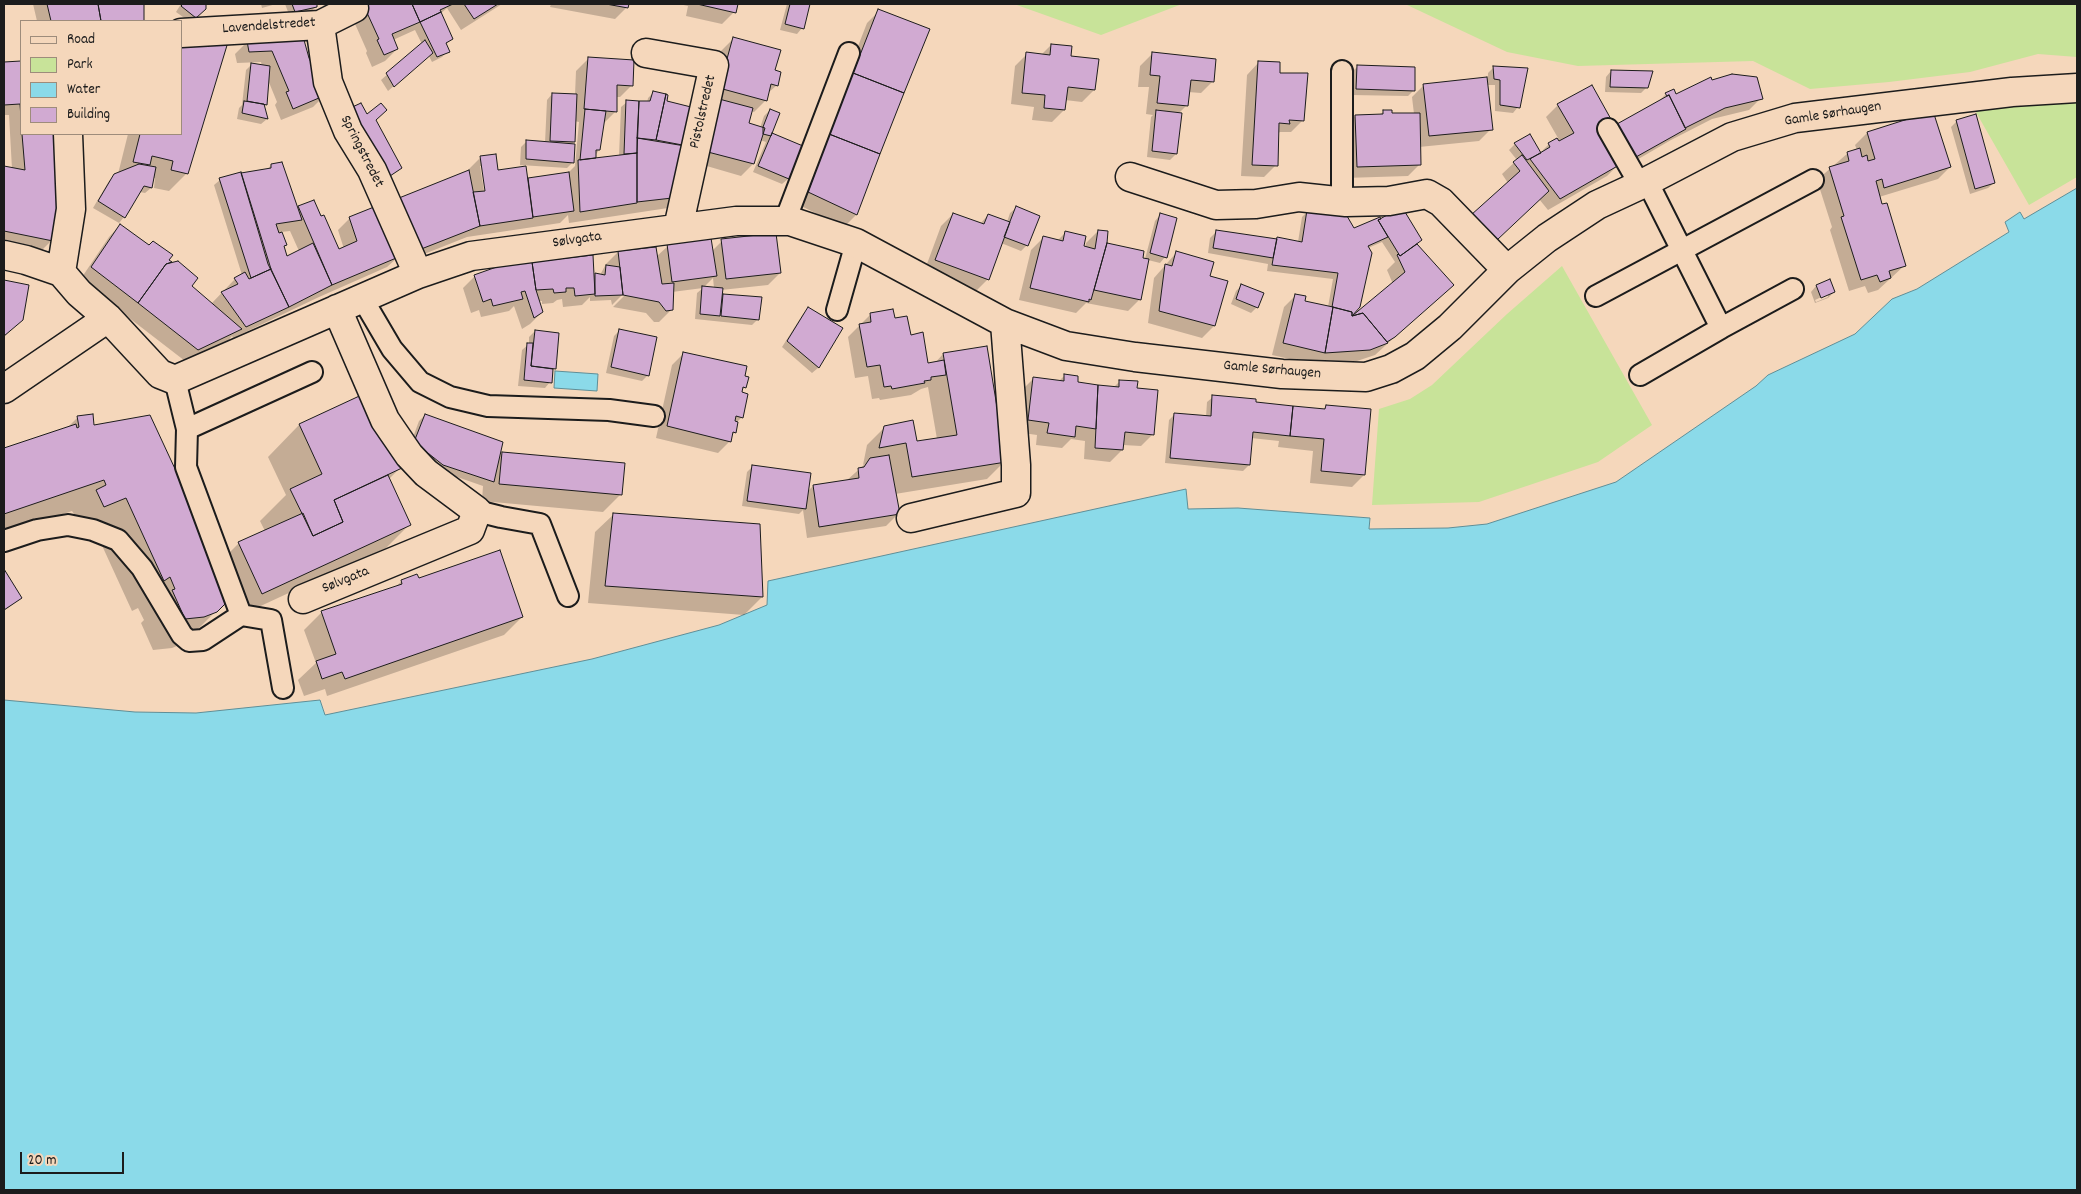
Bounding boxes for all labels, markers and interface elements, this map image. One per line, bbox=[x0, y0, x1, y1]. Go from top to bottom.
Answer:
street label: Lavendelstredet bbox=[222, 15, 316, 39]
legend bbox=[20, 20, 182, 135]
text: Road bbox=[67, 29, 95, 51]
text: Park bbox=[67, 54, 93, 76]
street label: Pistolstredet bbox=[687, 74, 721, 150]
text: Water bbox=[67, 79, 100, 101]
street label: Gamle Sørhaugen bbox=[1783, 98, 1883, 132]
text: Building bbox=[67, 104, 110, 126]
street label: Springstredet bbox=[335, 113, 387, 191]
street label: Sølvgata bbox=[551, 229, 603, 253]
street label: Gamle Sørhaugen bbox=[1222, 358, 1322, 384]
street label: Sølvgata bbox=[320, 563, 372, 599]
scale bar bbox=[22, 1142, 126, 1174]
text: 20 m bbox=[28, 1150, 56, 1172]

